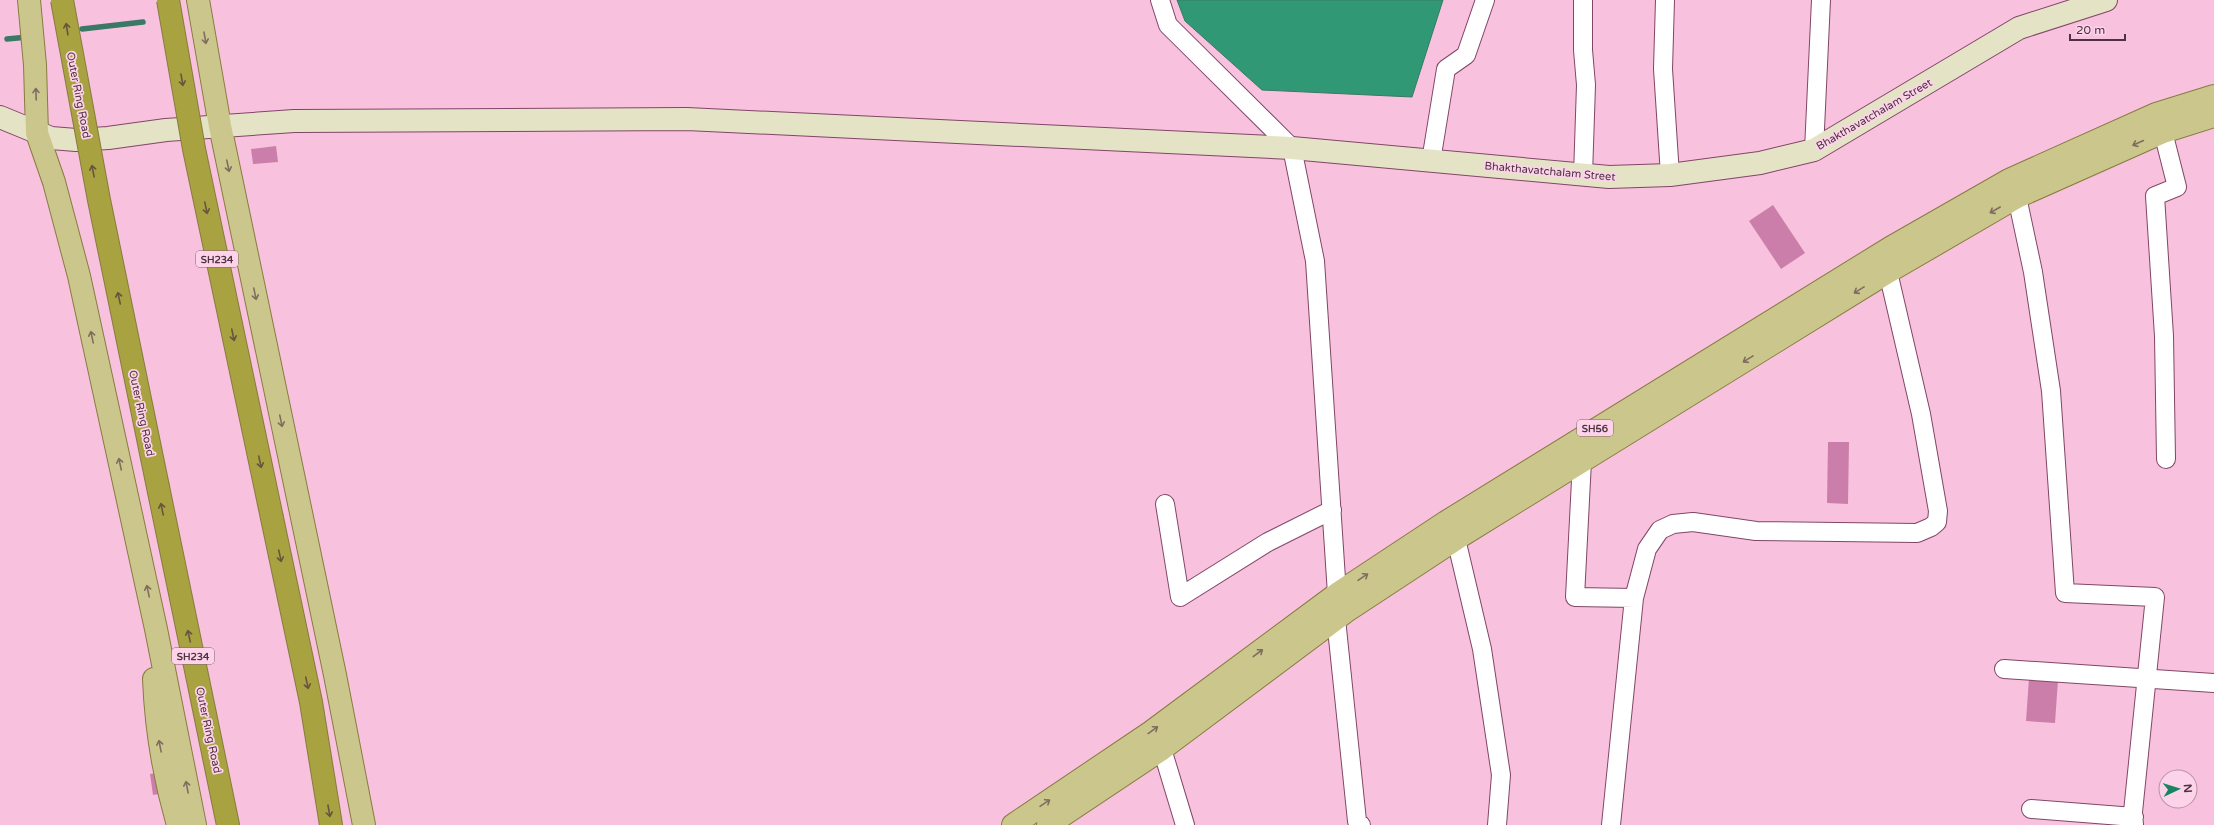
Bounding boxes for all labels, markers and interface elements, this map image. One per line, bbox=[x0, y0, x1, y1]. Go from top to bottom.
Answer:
scale bar bbox=[2070, 16, 2125, 42]
one-way arrow bbox=[63, 23, 71, 36]
text: 20 m bbox=[2076, 23, 2105, 37]
one-way arrow bbox=[201, 32, 209, 45]
street label: Outer Ring Road bbox=[64, 51, 93, 139]
one-way arrow bbox=[178, 73, 186, 86]
street label: Bhakthavatchalam Street bbox=[1814, 76, 1934, 153]
one-way arrow bbox=[33, 88, 40, 101]
one-way arrow bbox=[2132, 140, 2144, 147]
one-way arrow bbox=[225, 159, 233, 172]
street label: Bhakthavatchalam Street bbox=[1484, 159, 1616, 184]
one-way arrow bbox=[89, 165, 97, 178]
one-way arrow bbox=[203, 201, 211, 214]
one-way arrow bbox=[1989, 207, 2001, 215]
road number: SH234 bbox=[196, 251, 238, 267]
one-way arrow bbox=[251, 287, 259, 300]
one-way arrow bbox=[1853, 287, 1865, 295]
one-way arrow bbox=[114, 292, 122, 305]
one-way arrow bbox=[229, 328, 237, 341]
one-way arrow bbox=[88, 331, 96, 344]
one-way arrow bbox=[1742, 355, 1754, 363]
street label: Outer Ring Road bbox=[126, 369, 157, 457]
one-way arrow bbox=[278, 414, 286, 427]
road number: SH56 bbox=[1577, 420, 1613, 436]
one-way arrow bbox=[256, 455, 264, 468]
one-way arrow bbox=[116, 457, 124, 470]
one-way arrow bbox=[158, 503, 166, 516]
one-way arrow bbox=[276, 549, 284, 562]
one-way arrow bbox=[1357, 573, 1368, 581]
one-way arrow bbox=[143, 585, 151, 598]
one-way arrow bbox=[185, 630, 193, 643]
road number: SH234 bbox=[172, 648, 214, 664]
one-way arrow bbox=[1252, 649, 1263, 657]
one-way arrow bbox=[303, 676, 311, 689]
street label: Outer Ring Road bbox=[193, 686, 224, 774]
one-way arrow bbox=[1148, 726, 1159, 735]
one-way arrow bbox=[155, 740, 163, 753]
north arrow bbox=[2158, 769, 2198, 809]
one-way arrow bbox=[183, 781, 191, 794]
text: N bbox=[2181, 783, 2194, 793]
one-way arrow bbox=[1040, 799, 1051, 807]
one-way arrow bbox=[325, 804, 333, 817]

